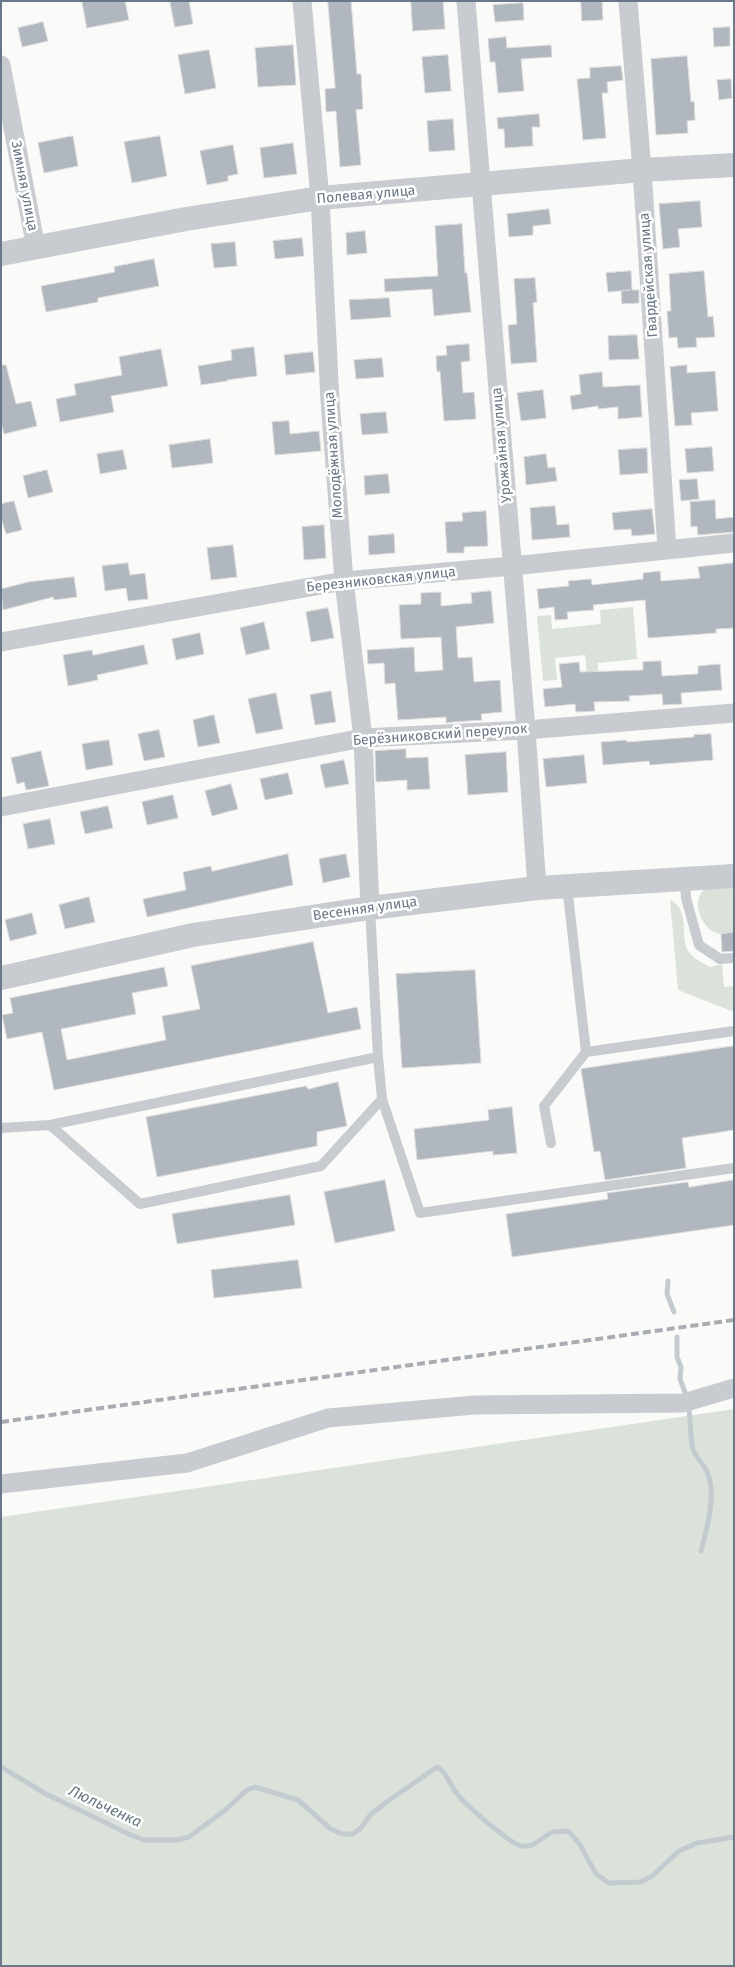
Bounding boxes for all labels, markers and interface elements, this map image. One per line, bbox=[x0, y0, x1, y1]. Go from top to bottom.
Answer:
street label: Зимняя улица bbox=[7, 139, 41, 233]
street label: Полевая улица bbox=[316, 182, 416, 208]
street label: Гвардейская улица bbox=[636, 212, 662, 338]
street label: Урожайная улица bbox=[489, 386, 515, 504]
street label: Молодёжная улица bbox=[321, 391, 347, 519]
street label: Березниковская улица bbox=[306, 564, 456, 596]
street label: Берёзниковский переулок bbox=[352, 721, 528, 749]
street label: Весенняя улица bbox=[312, 893, 418, 925]
water label: Люльченка bbox=[66, 1782, 144, 1832]

